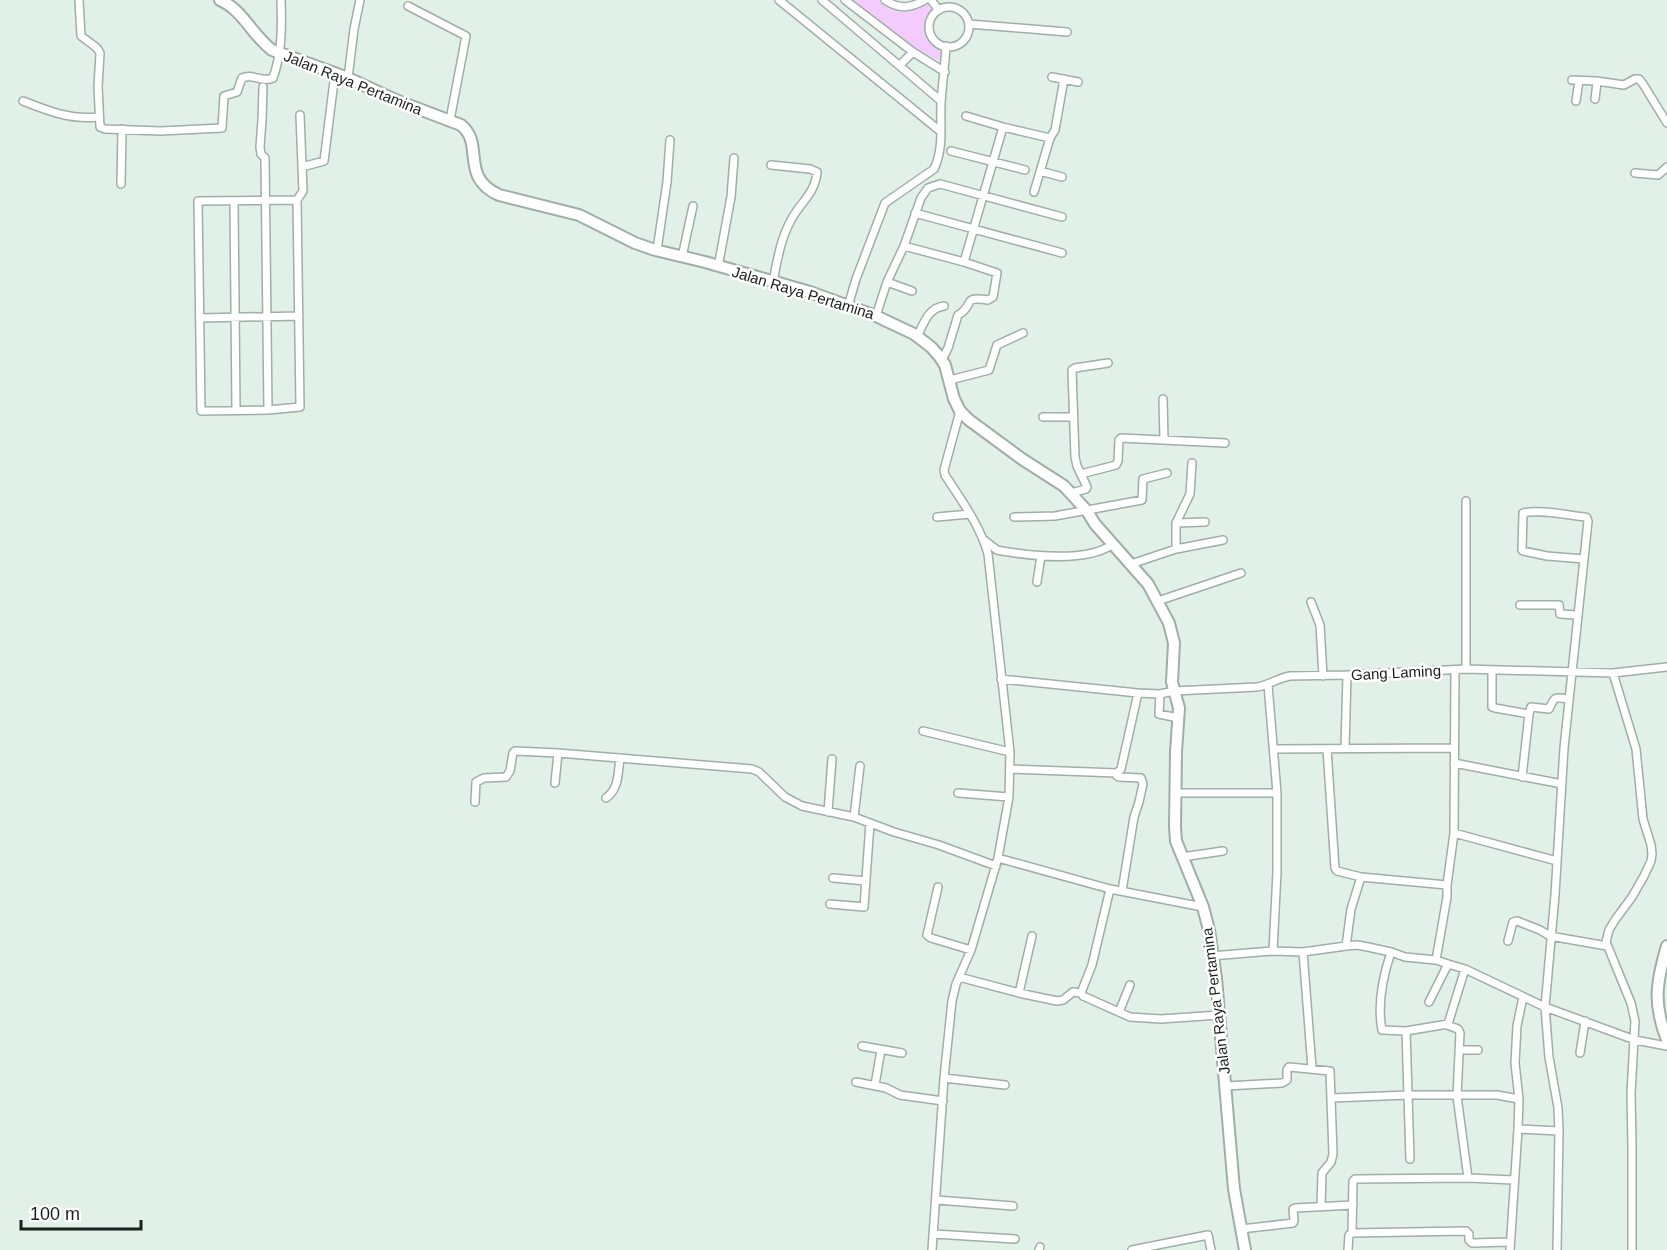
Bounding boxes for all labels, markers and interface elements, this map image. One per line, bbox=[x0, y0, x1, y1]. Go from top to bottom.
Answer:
street label: Jalan Raya Pertamina bbox=[282, 47, 425, 118]
street label: Jalan Raya Pertamina bbox=[730, 263, 877, 322]
street label: Gang Laming bbox=[1351, 662, 1441, 683]
street label: Jalan Raya Pertamina bbox=[1198, 926, 1233, 1075]
scale bar bbox=[21, 1193, 141, 1231]
text: 100 m bbox=[30, 1204, 80, 1224]

